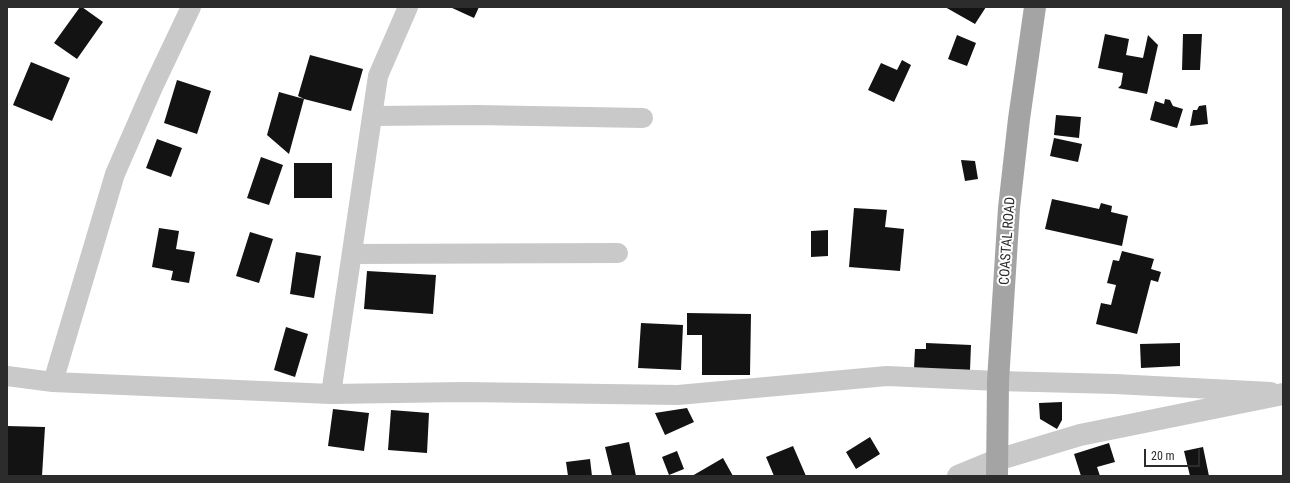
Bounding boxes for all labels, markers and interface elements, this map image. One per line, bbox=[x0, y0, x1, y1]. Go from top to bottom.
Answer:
street label: COASTAL ROAD bbox=[997, 197, 1019, 285]
scale bar bbox=[1146, 441, 1202, 467]
text: 20 m bbox=[1151, 449, 1175, 463]

